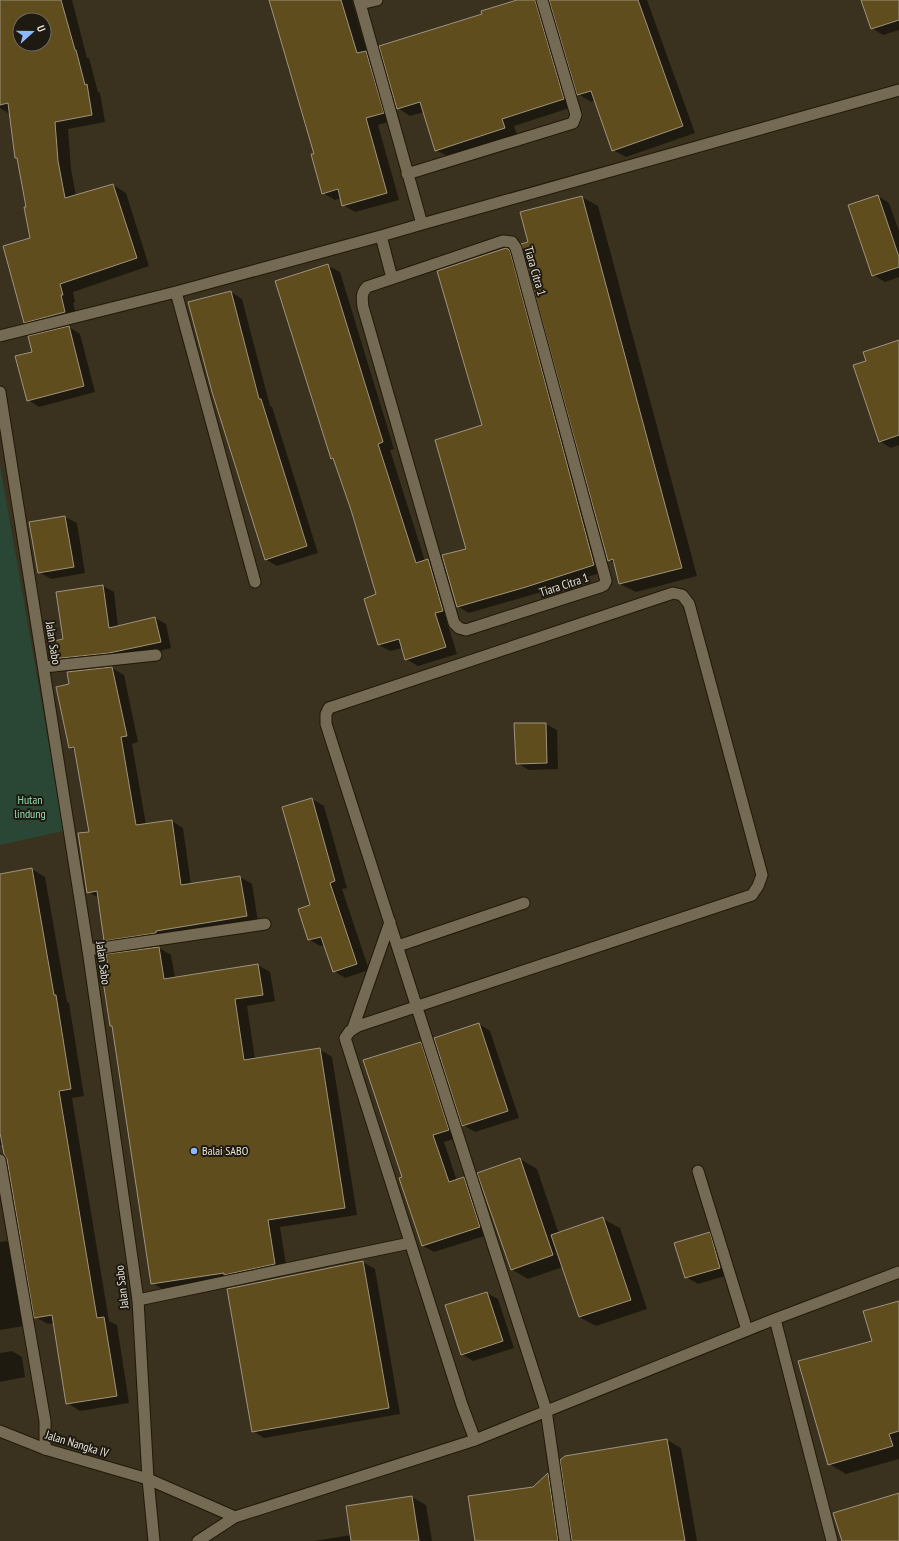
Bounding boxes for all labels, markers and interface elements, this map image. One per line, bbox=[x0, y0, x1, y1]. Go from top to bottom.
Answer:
north arrow bbox=[12, 12, 52, 52]
text: U bbox=[34, 23, 49, 34]
street label: Tiara Citra 1 bbox=[521, 244, 550, 297]
street label: Tiara Citra 1 bbox=[537, 570, 590, 600]
street label: Jalan Sabo bbox=[43, 619, 64, 666]
park label: Hutan lindung bbox=[14, 792, 46, 821]
street label: Jalan Sabo bbox=[93, 939, 114, 985]
place label: Balai SABO bbox=[202, 1143, 249, 1158]
marker: Balai SABO bbox=[189, 1146, 199, 1156]
street label: Jalan Sabo bbox=[111, 1265, 132, 1311]
street label: Jalan Nangka IV bbox=[43, 1427, 111, 1460]

